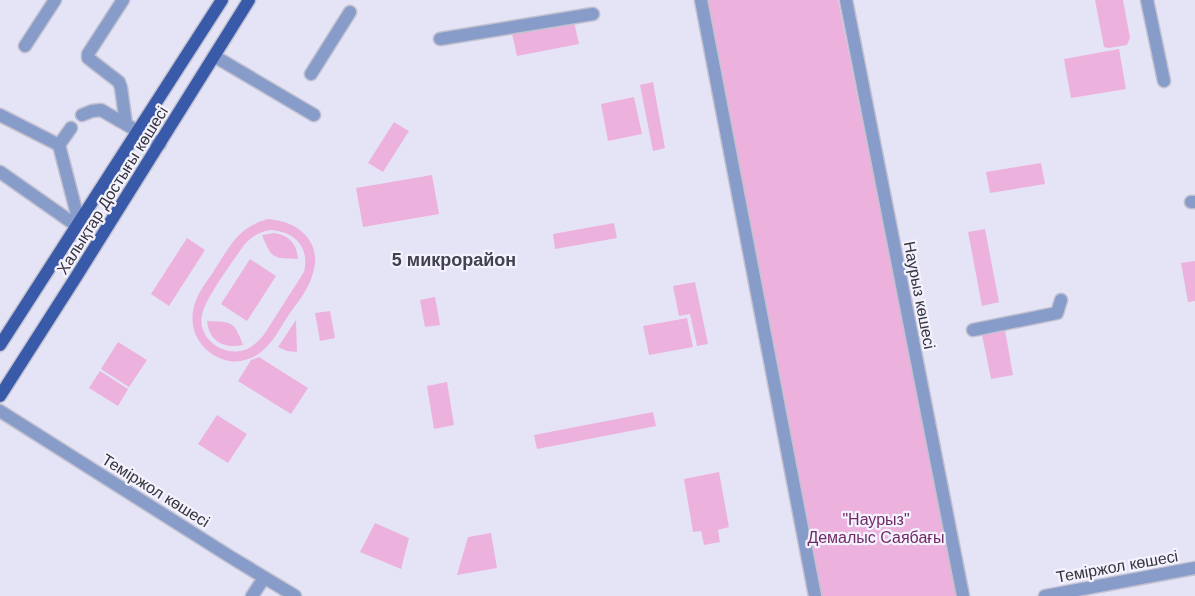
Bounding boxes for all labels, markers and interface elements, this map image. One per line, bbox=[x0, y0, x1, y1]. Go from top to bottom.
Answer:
street label: Халықтар Достығы көшесі bbox=[54, 103, 171, 277]
street label: Наурыз көшесі bbox=[901, 240, 938, 350]
district label: 5 микрорайон bbox=[392, 250, 516, 270]
street label: Теміржол көшесі bbox=[99, 451, 213, 530]
park label: "Наурыз" Демалыс Саябағы bbox=[807, 511, 945, 546]
street label: Теміржол көшесі bbox=[1055, 547, 1179, 586]

